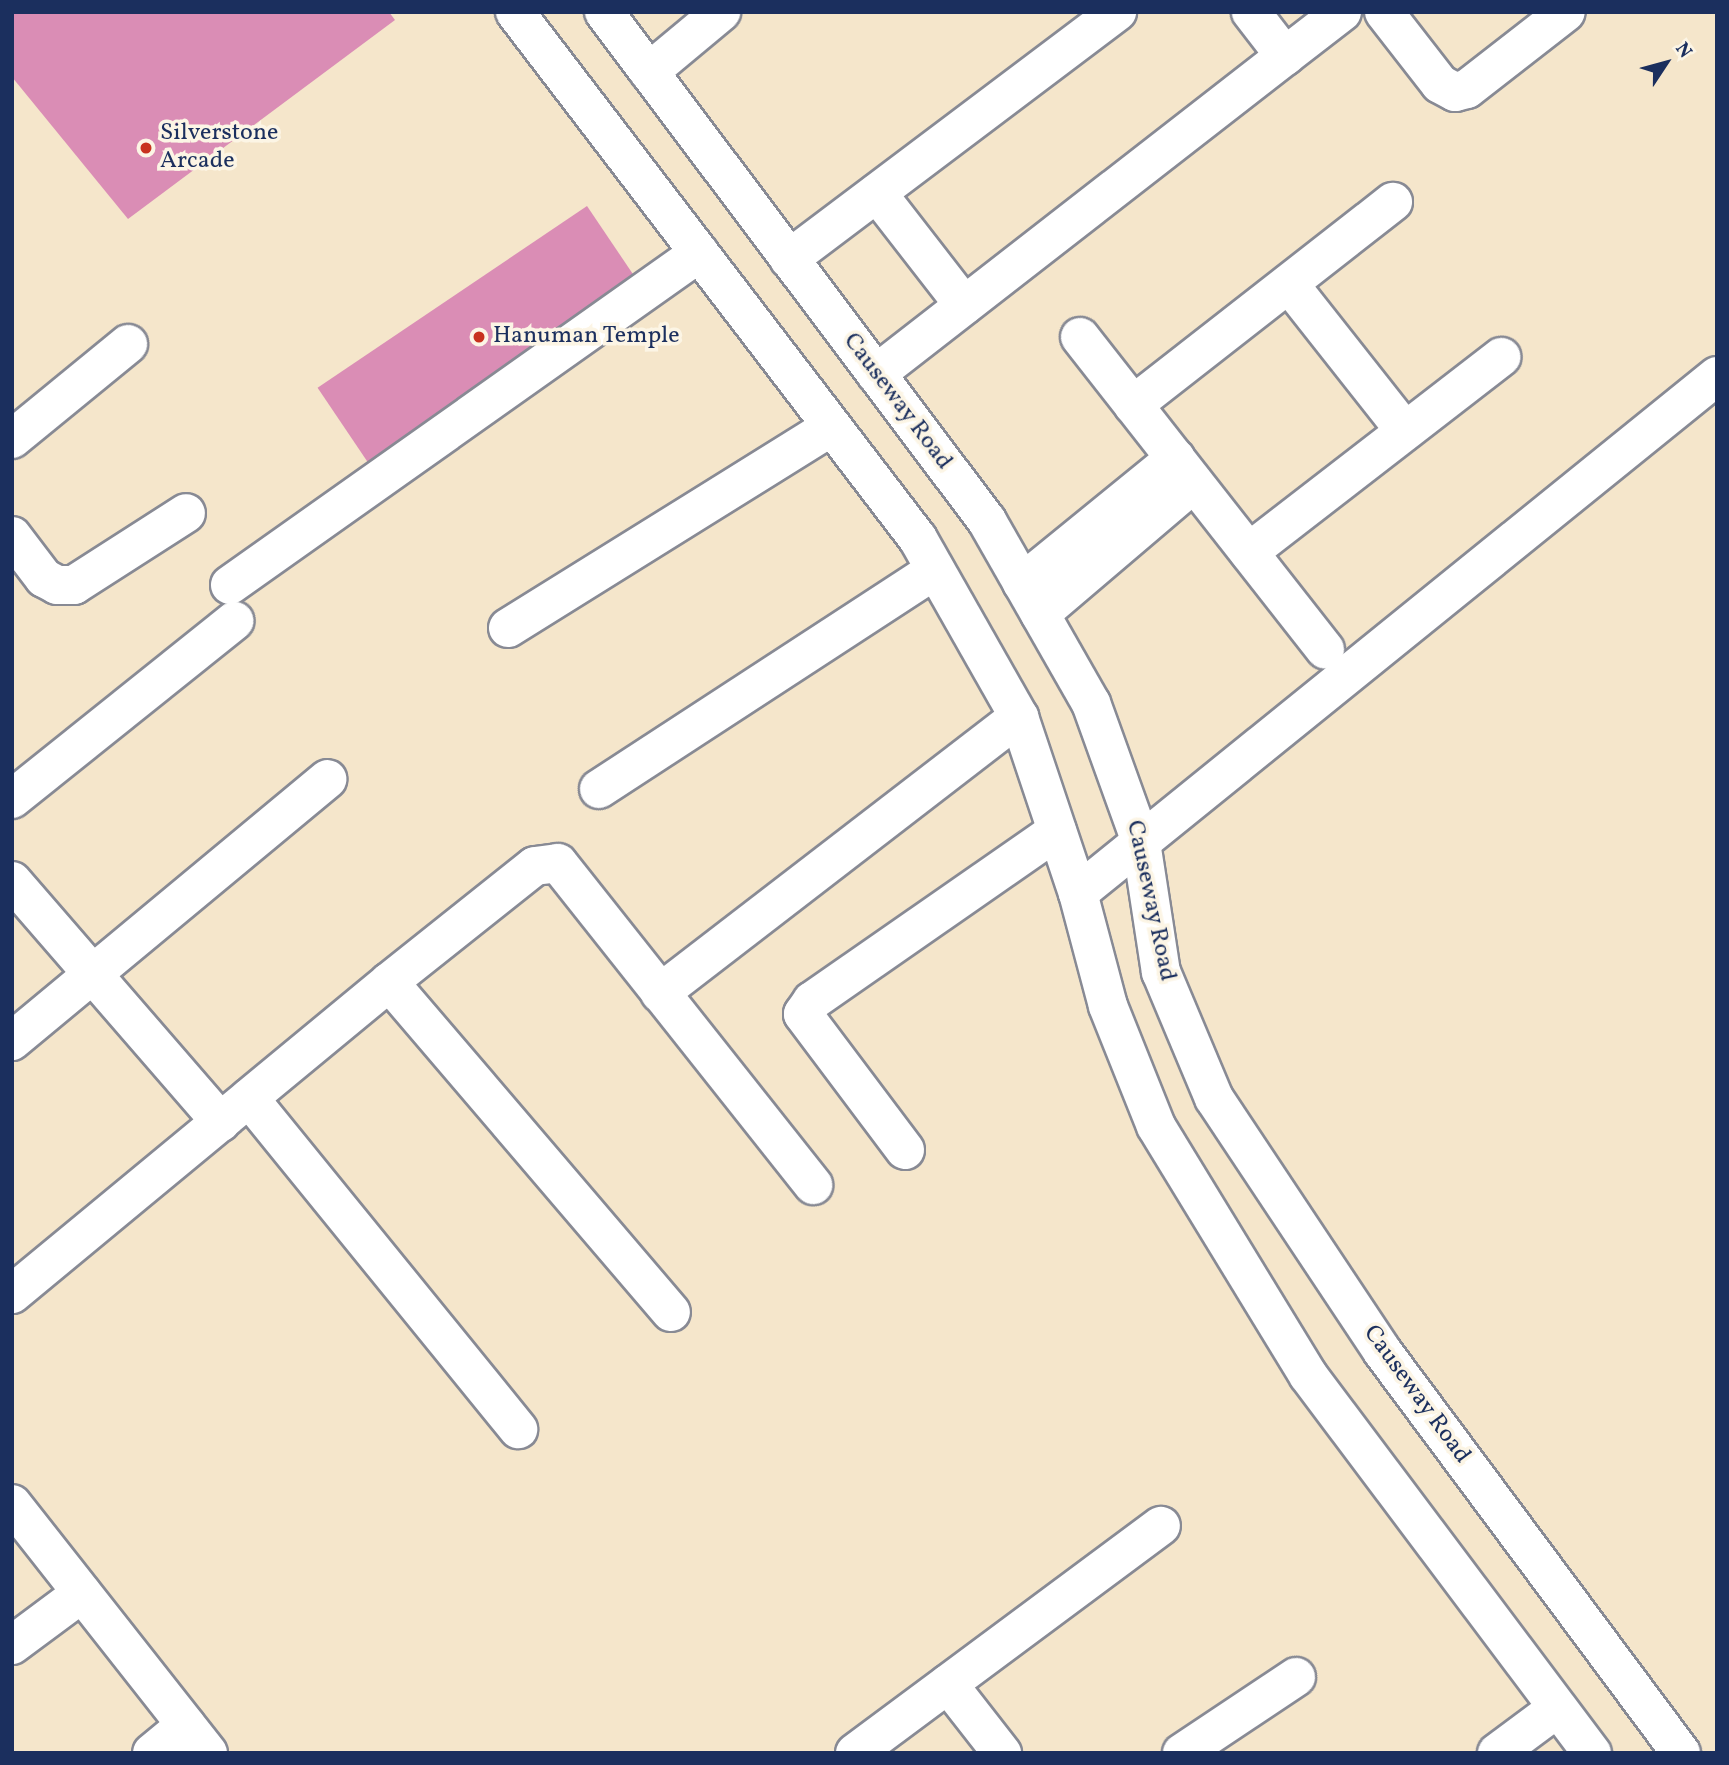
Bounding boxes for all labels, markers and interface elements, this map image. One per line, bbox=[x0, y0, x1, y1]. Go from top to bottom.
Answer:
north arrow bbox=[1631, 28, 1701, 98]
text: N bbox=[1668, 37, 1698, 64]
place label: Silverstone Arcade bbox=[160, 120, 278, 176]
marker: Silverstone Arcade bbox=[138, 140, 154, 156]
place label: Hanuman Temple bbox=[493, 323, 680, 351]
street label: Causeway Road bbox=[836, 328, 958, 476]
marker: Hanuman Temple bbox=[471, 329, 487, 345]
street label: Causeway Road bbox=[1119, 818, 1181, 984]
street label: Causeway Road bbox=[1356, 1320, 1476, 1470]

